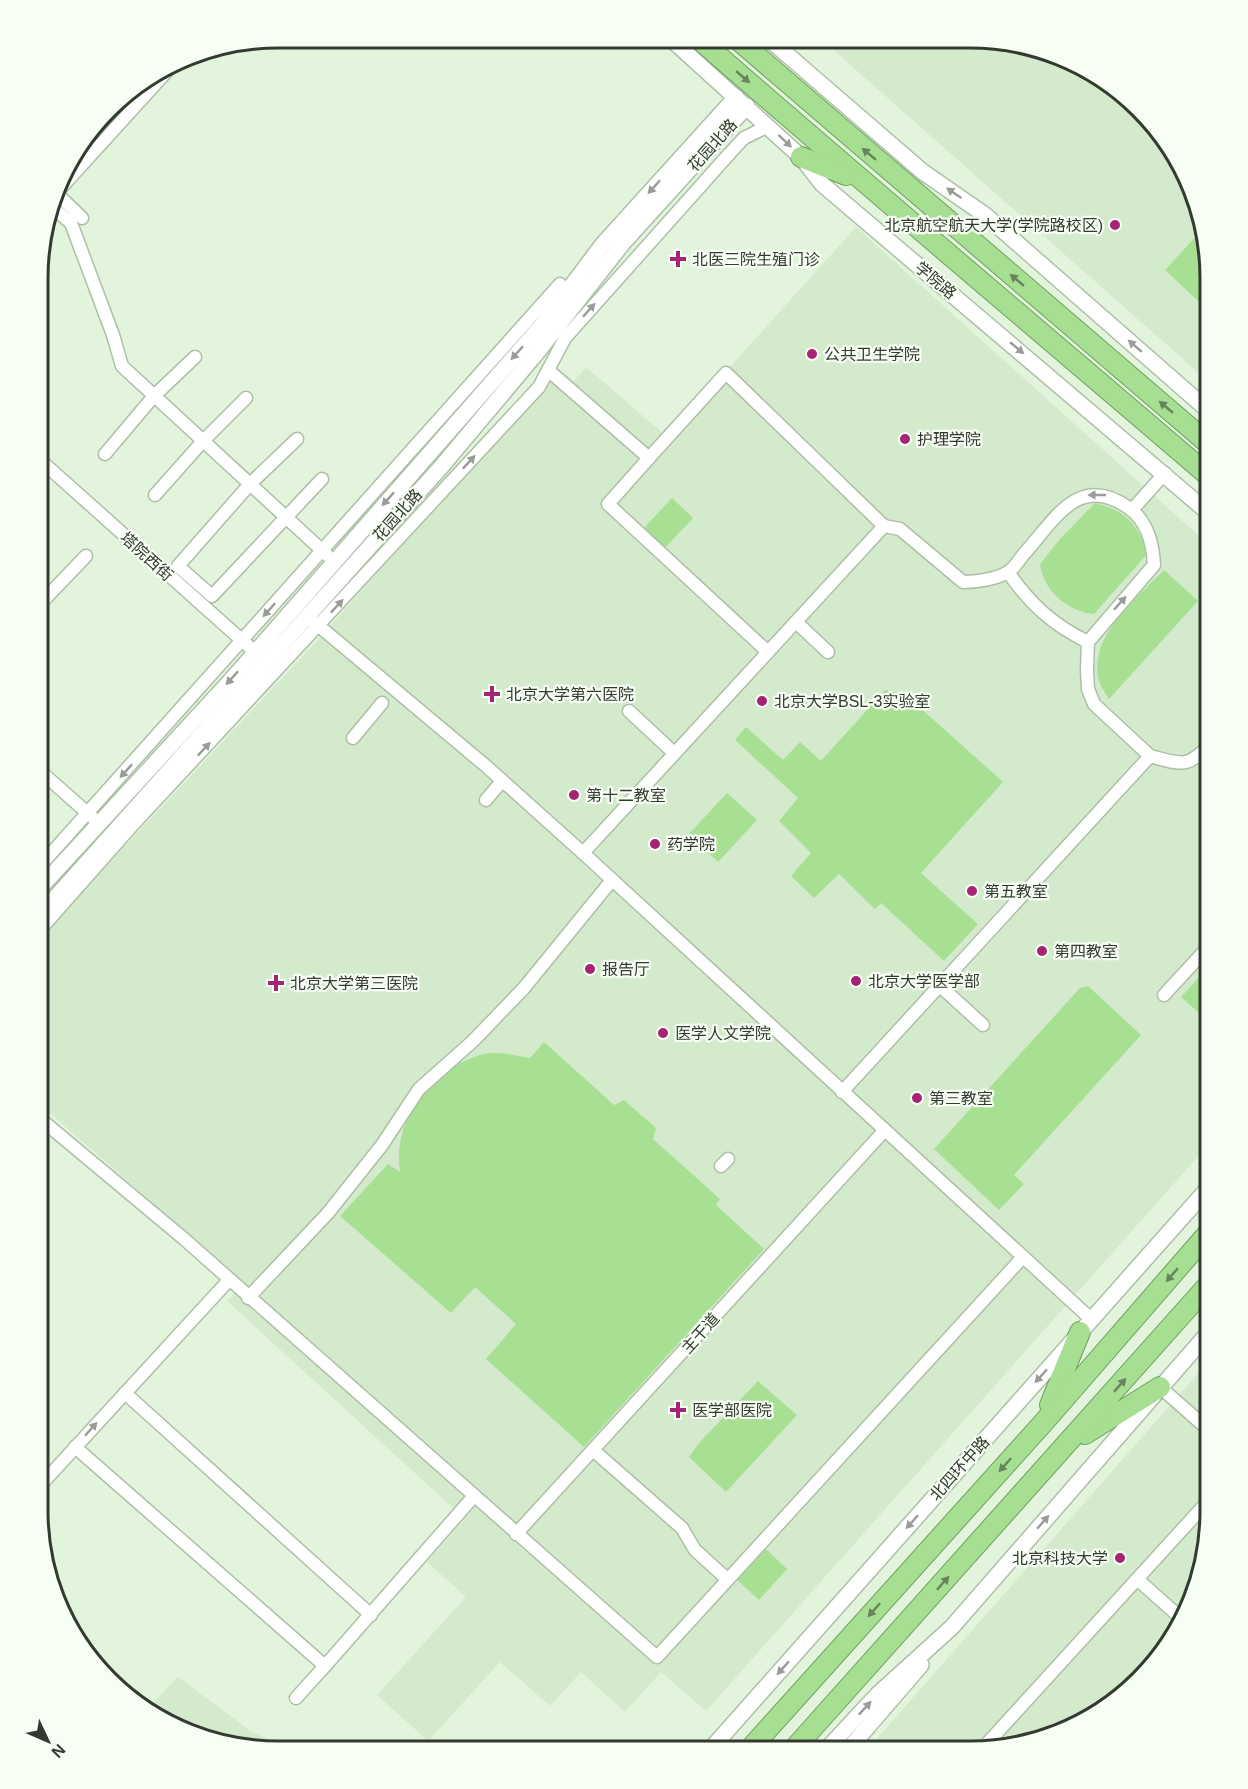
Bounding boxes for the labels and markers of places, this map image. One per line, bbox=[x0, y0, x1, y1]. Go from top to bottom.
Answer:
place label: 北京航空航天大学(学院路校区) bbox=[884, 217, 1103, 234]
marker: 北京航空航天大学(学院路校区) bbox=[1108, 218, 1122, 232]
marker: 北医三院生殖门诊 bbox=[669, 250, 687, 268]
place label: 北医三院生殖门诊 bbox=[692, 251, 820, 268]
place label: 公共卫生学院 bbox=[824, 346, 920, 363]
marker: 公共卫生学院 bbox=[805, 347, 819, 361]
place label: 护理学院 bbox=[917, 431, 981, 448]
marker: 护理学院 bbox=[898, 432, 912, 446]
marker: 北京大学第六医院 bbox=[483, 685, 501, 703]
place label: 北京大学第六医院 bbox=[506, 686, 634, 703]
place label: 北京大学BSL-3实验室 bbox=[774, 693, 930, 710]
marker: 北京大学BSL-3实验室 bbox=[755, 694, 769, 708]
place label: 第十二教室 bbox=[586, 787, 666, 804]
marker: 第十二教室 bbox=[567, 788, 581, 802]
place label: 药学院 bbox=[667, 836, 715, 853]
marker: 药学院 bbox=[648, 837, 662, 851]
place label: 第五教室 bbox=[984, 883, 1048, 900]
marker: 第五教室 bbox=[965, 884, 979, 898]
place label: 第四教室 bbox=[1054, 943, 1118, 960]
marker: 第四教室 bbox=[1035, 944, 1049, 958]
place label: 报告厅 bbox=[602, 961, 650, 978]
marker: 报告厅 bbox=[583, 962, 597, 976]
place label: 北京大学医学部 bbox=[868, 973, 980, 990]
marker: 北京大学第三医院 bbox=[267, 974, 285, 992]
marker: 北京大学医学部 bbox=[849, 974, 863, 988]
place label: 北京大学第三医院 bbox=[290, 975, 418, 992]
place label: 医学人文学院 bbox=[675, 1025, 771, 1042]
marker: 医学人文学院 bbox=[656, 1026, 670, 1040]
place label: 第三教室 bbox=[929, 1090, 993, 1107]
marker: 第三教室 bbox=[910, 1091, 924, 1105]
marker: 医学部医院 bbox=[669, 1401, 687, 1419]
place label: 医学部医院 bbox=[692, 1402, 772, 1419]
place label: 北京科技大学 bbox=[1012, 1550, 1108, 1567]
marker: 北京科技大学 bbox=[1113, 1551, 1127, 1565]

